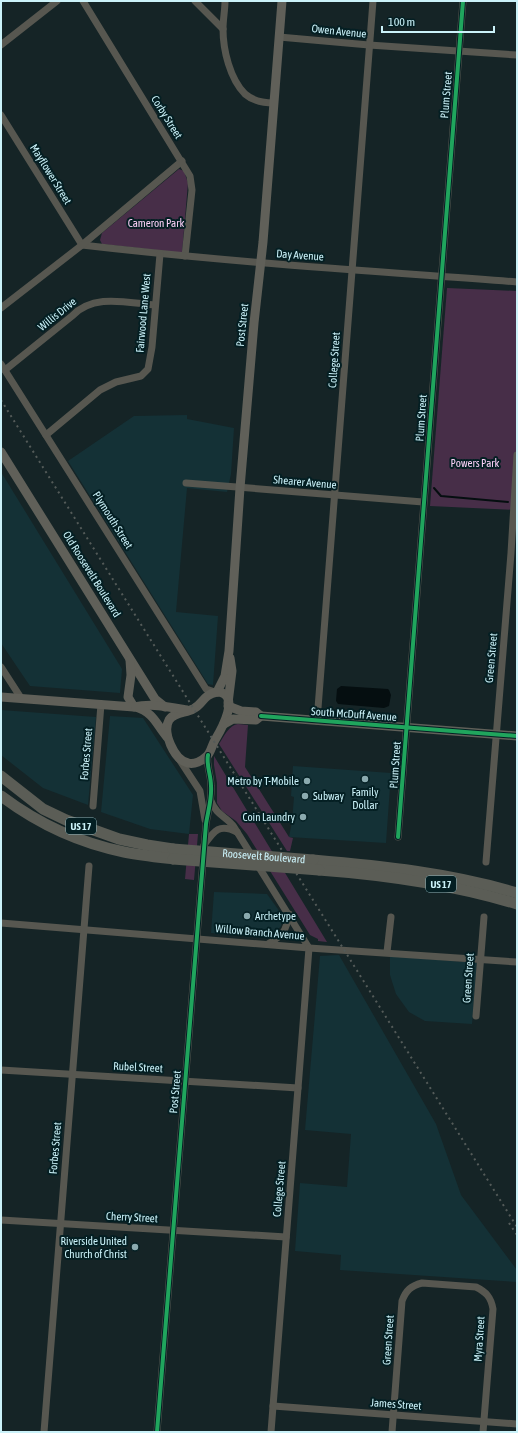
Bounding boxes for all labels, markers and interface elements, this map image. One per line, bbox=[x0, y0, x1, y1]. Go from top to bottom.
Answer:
scale bar bbox=[382, 8, 494, 34]
text: 100 m bbox=[388, 15, 415, 29]
street label: Owen Avenue bbox=[311, 22, 367, 40]
street label: Plum Street bbox=[438, 71, 454, 119]
street label: Corby Street bbox=[149, 93, 185, 141]
street label: Mayflower Street bbox=[28, 142, 74, 206]
park label: Cameron Park bbox=[128, 217, 184, 229]
street label: Day Avenue bbox=[276, 247, 324, 263]
street label: Fairwood Lane West bbox=[134, 273, 152, 353]
street label: Willis Drive bbox=[36, 295, 79, 333]
street label: Post Street bbox=[234, 303, 250, 347]
street label: College Street bbox=[326, 332, 342, 388]
street label: Plum Street bbox=[413, 394, 429, 442]
park label: Powers Park bbox=[451, 457, 500, 469]
street label: Shearer Avenue bbox=[273, 473, 337, 491]
street label: Plymouth Street bbox=[91, 489, 135, 551]
street label: Old Roosevelt Boulevard bbox=[61, 529, 123, 619]
street label: Green Street bbox=[483, 633, 499, 683]
street label: South McDuff Avenue bbox=[311, 705, 397, 723]
street label: Forbes Street bbox=[78, 727, 94, 781]
street label: Plum Street bbox=[387, 741, 403, 789]
marker: Family Dollar bbox=[360, 774, 370, 784]
place label: Metro by T-Mobile bbox=[227, 775, 299, 787]
marker: Metro by T-Mobile bbox=[302, 776, 312, 786]
place label: Family Dollar bbox=[351, 786, 379, 811]
place label: Subway bbox=[313, 790, 345, 802]
marker: Subway bbox=[300, 791, 310, 801]
place label: Coin Laundry bbox=[242, 811, 295, 823]
marker: Coin Laundry bbox=[298, 812, 308, 822]
road number: US 17 bbox=[66, 818, 96, 834]
street label: Roosevelt Boulevard bbox=[222, 847, 306, 865]
road number: US 17 bbox=[426, 876, 456, 892]
place label: Archetype bbox=[255, 910, 296, 922]
marker: Archetype bbox=[242, 911, 252, 921]
street label: Willow Branch Avenue bbox=[215, 922, 305, 942]
street label: Green Street bbox=[460, 953, 476, 1003]
street label: Rubel Street bbox=[113, 1060, 163, 1074]
street label: Post Street bbox=[167, 1070, 183, 1114]
street label: Forbes Street bbox=[47, 1121, 63, 1175]
street label: College Street bbox=[271, 1161, 287, 1217]
street label: Cherry Street bbox=[106, 1210, 158, 1224]
place label: Riverside United Church of Christ bbox=[61, 1235, 127, 1260]
marker: Riverside United Church of Christ bbox=[130, 1242, 140, 1252]
street label: Green Street bbox=[380, 1315, 396, 1365]
street label: Myra Street bbox=[471, 1316, 487, 1362]
street label: James Street bbox=[370, 1396, 422, 1412]

